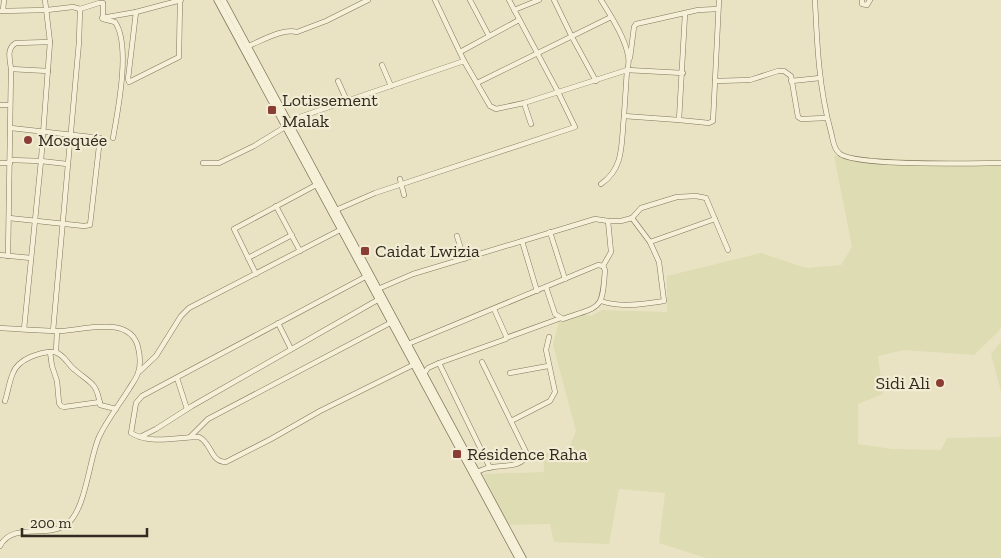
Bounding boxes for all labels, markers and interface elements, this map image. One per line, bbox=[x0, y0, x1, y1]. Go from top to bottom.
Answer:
place label: Lotissement Malak bbox=[282, 89, 378, 132]
marker: Lotissement Malak bbox=[266, 104, 278, 116]
place label: Mosquée bbox=[38, 129, 107, 151]
marker: Mosquée bbox=[22, 134, 34, 146]
place label: Caidat Lwizia bbox=[375, 240, 480, 262]
marker: Caidat Lwizia bbox=[359, 245, 371, 257]
place label: Sidi Ali bbox=[875, 372, 930, 394]
marker: Sidi Ali bbox=[934, 377, 946, 389]
place label: Résidence Raha bbox=[467, 443, 588, 465]
marker: Résidence Raha bbox=[451, 448, 463, 460]
scale bar bbox=[22, 506, 148, 538]
text: 200 m bbox=[30, 514, 71, 532]

